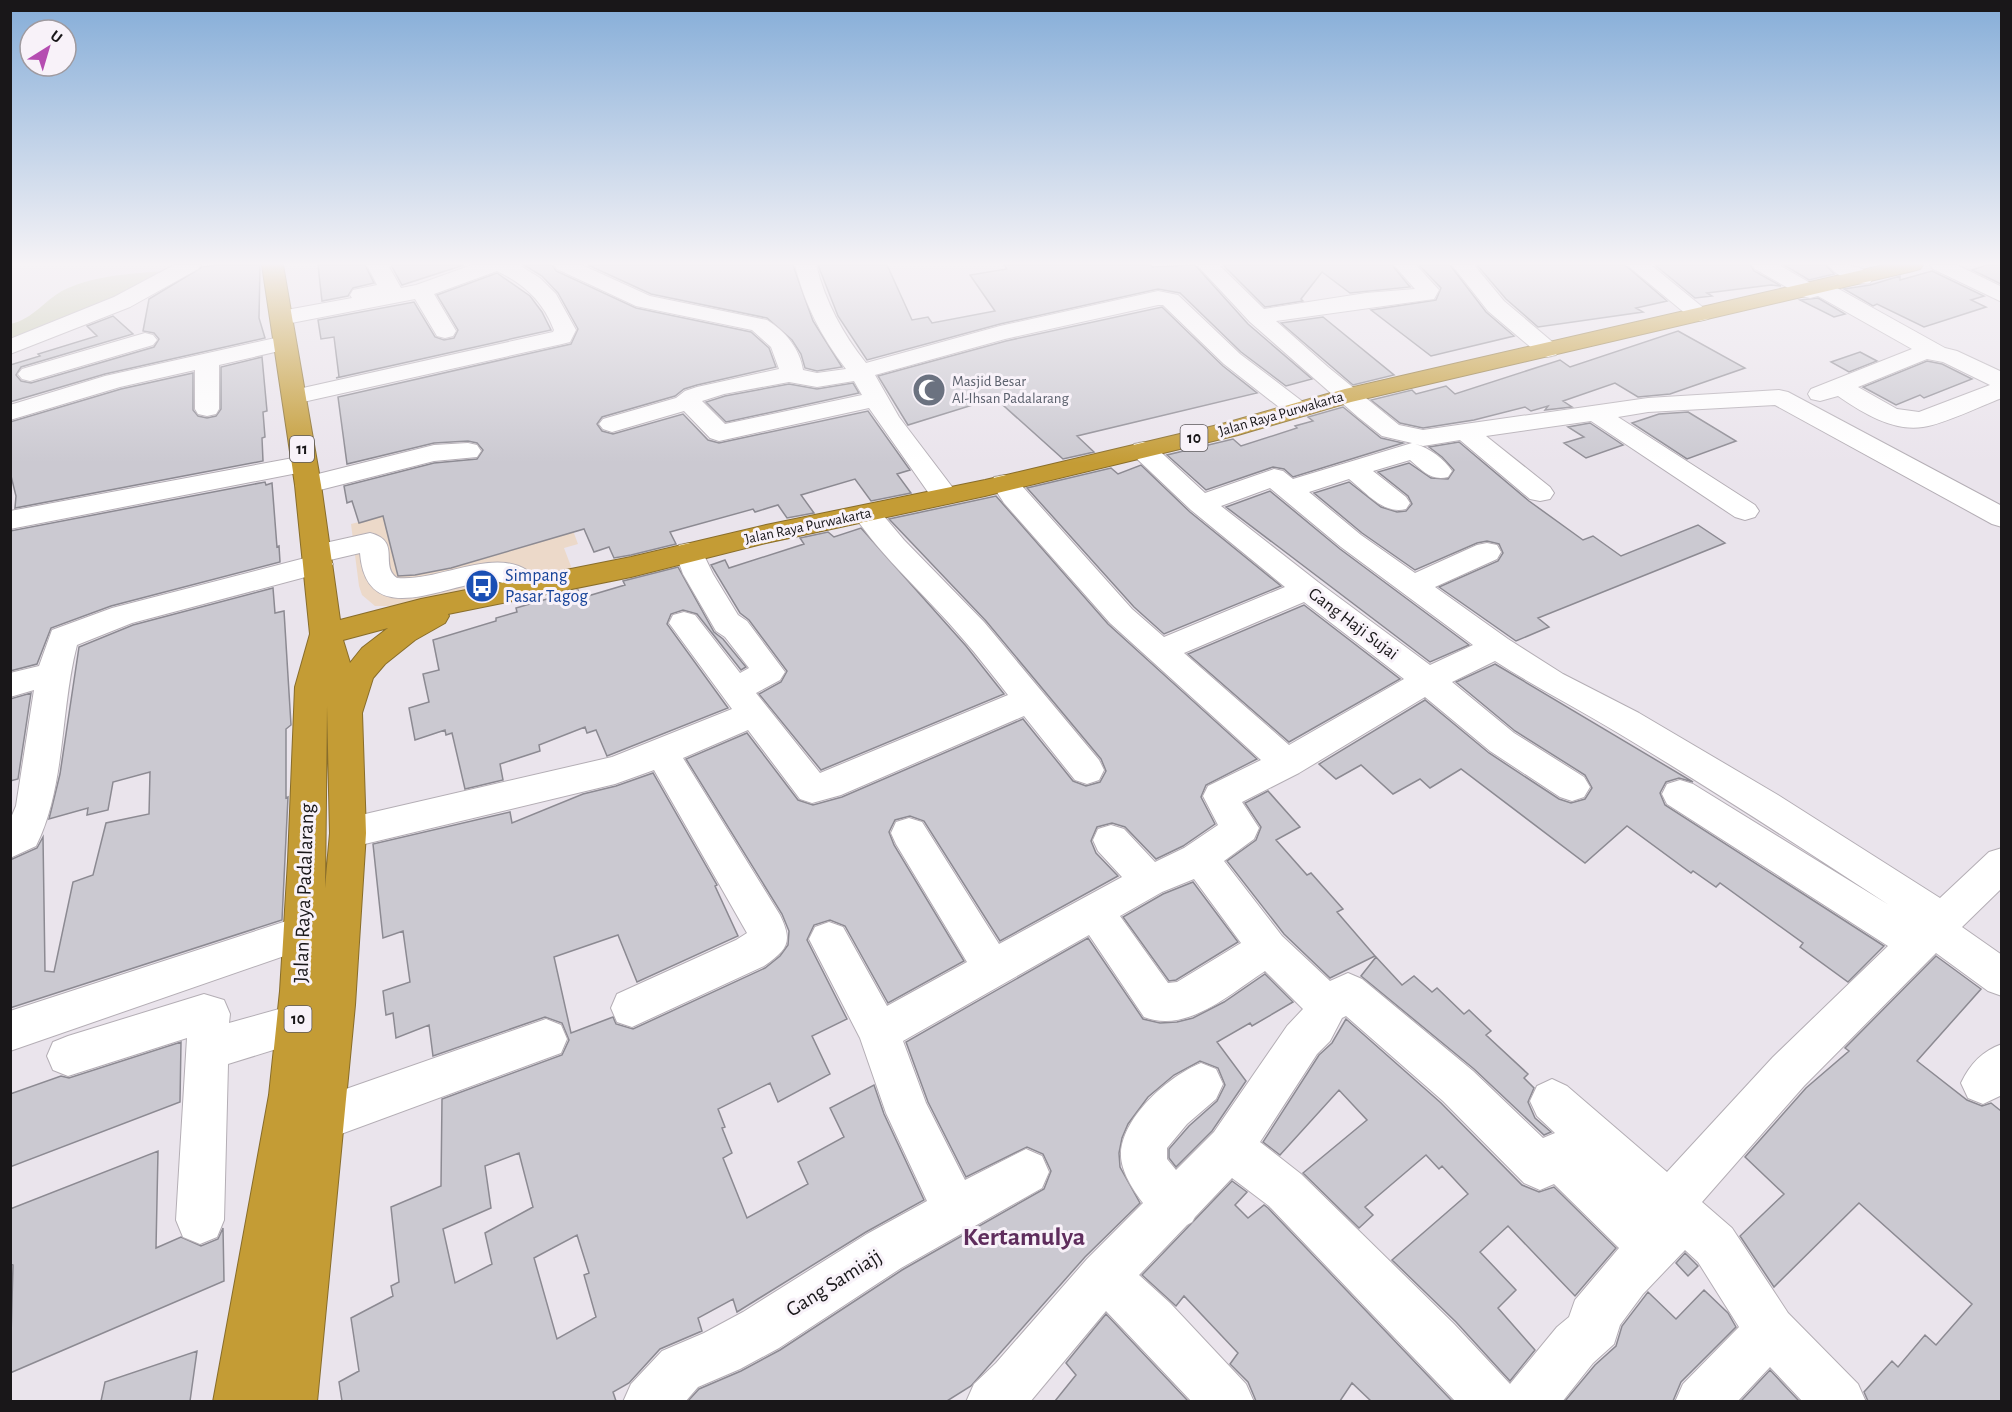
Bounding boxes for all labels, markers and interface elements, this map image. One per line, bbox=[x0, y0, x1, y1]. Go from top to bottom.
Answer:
north arrow bbox=[18, 18, 78, 78]
text: U bbox=[48, 27, 65, 46]
mosque icon: Masjid Besar Al-Ihsan Padalarang bbox=[911, 372, 947, 408]
place label: Masjid Besar Al-Ihsan Padalarang bbox=[952, 374, 1070, 406]
street label: Jalan Raya Purwakarta bbox=[1217, 389, 1345, 439]
road number: 10 bbox=[1180, 425, 1208, 451]
road number: 11 bbox=[290, 436, 314, 462]
street label: Jalan Raya Purwakarta bbox=[743, 505, 873, 547]
place label: Simpang Pasar Tagog bbox=[505, 567, 588, 606]
bus stop icon: Simpang Pasar Tagog bbox=[464, 568, 500, 604]
street label: Gang Haji Sujai bbox=[1305, 585, 1401, 663]
street label: Jalan Raya Padalarang bbox=[290, 802, 318, 983]
road number: 10 bbox=[284, 1006, 312, 1032]
district label: Kertamulya bbox=[963, 1224, 1085, 1250]
street label: Gang Samiajj bbox=[783, 1245, 885, 1321]

